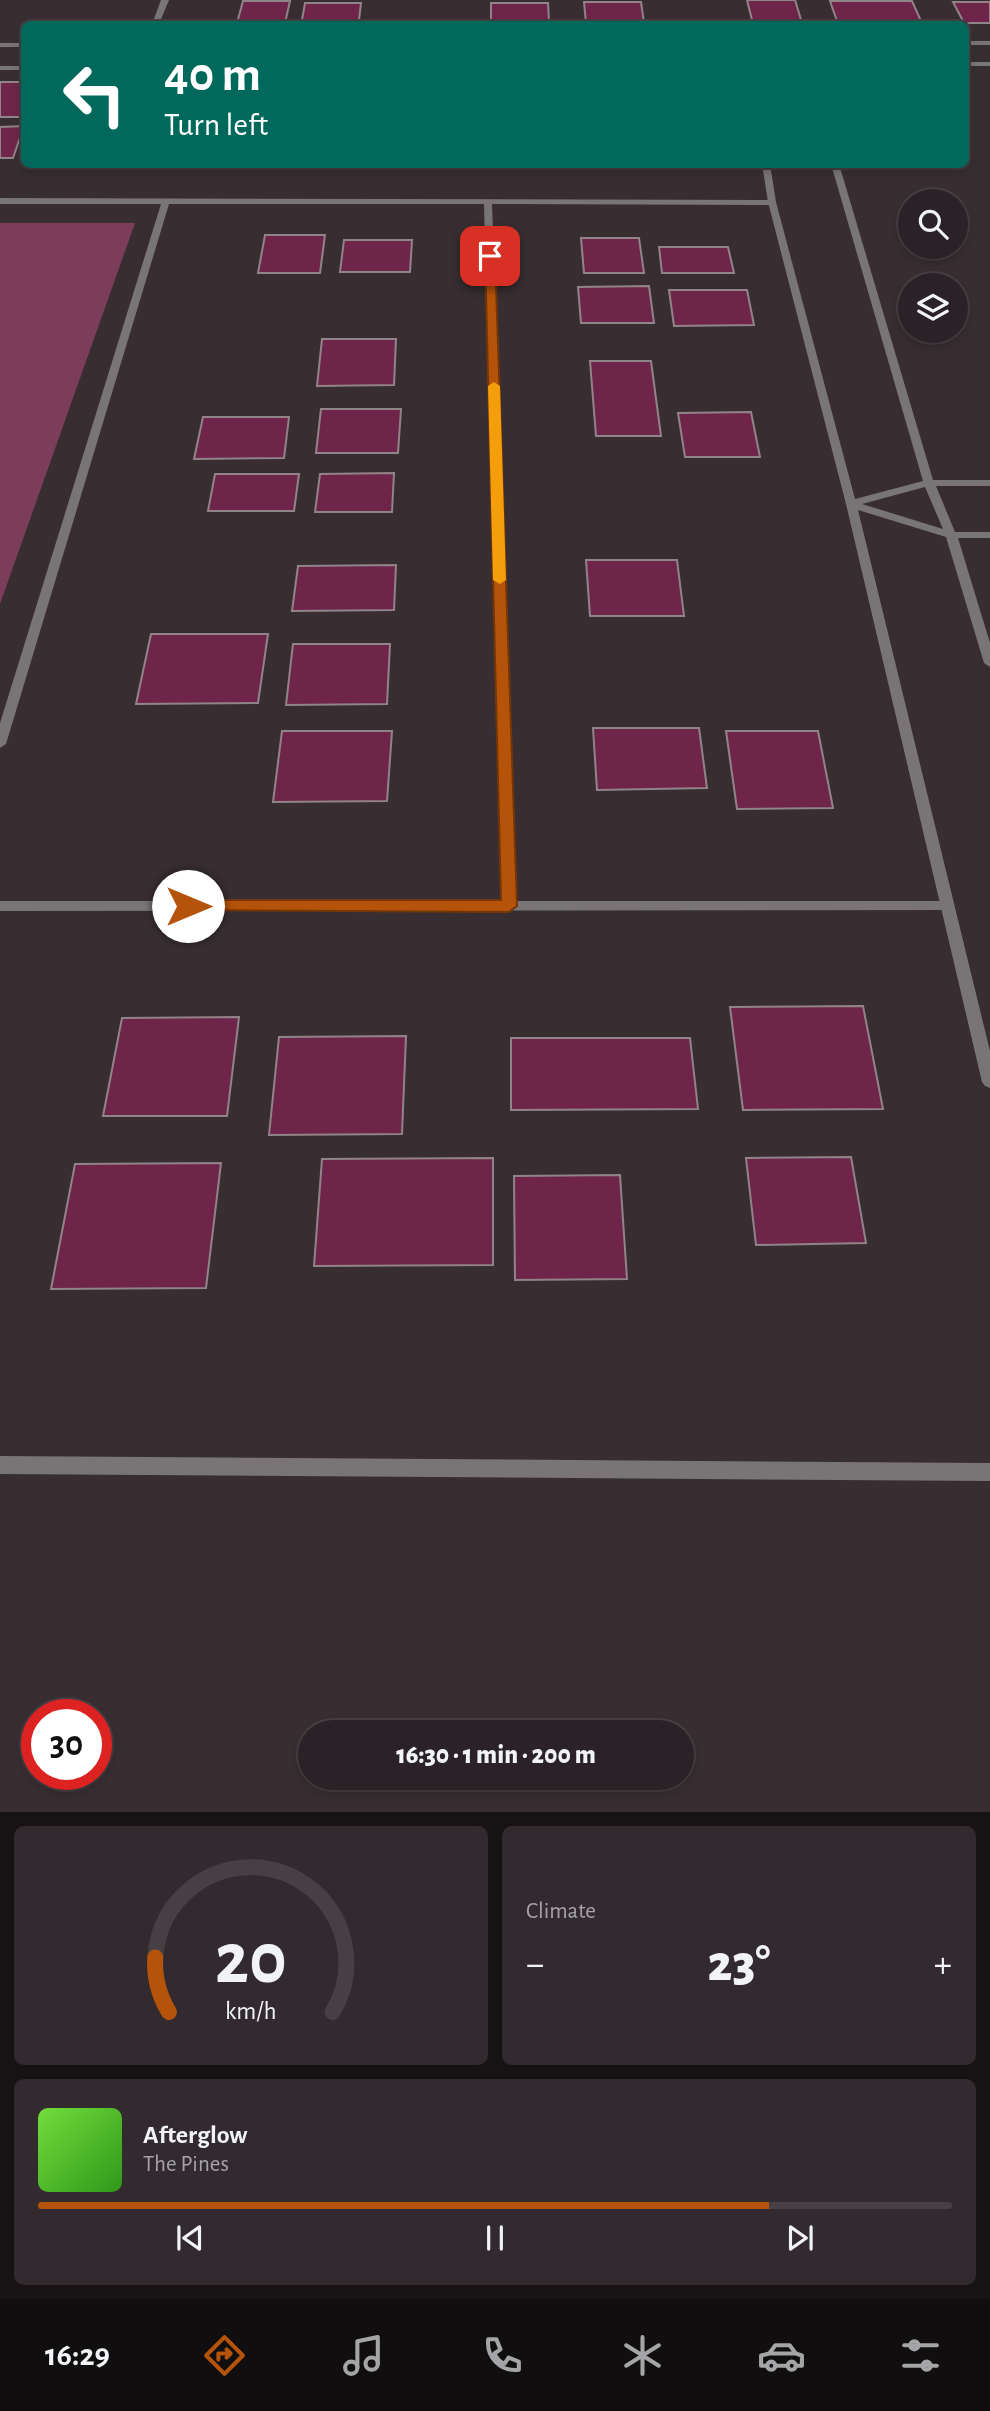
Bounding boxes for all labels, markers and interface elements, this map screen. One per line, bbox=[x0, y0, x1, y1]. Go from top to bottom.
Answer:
icon: left bbox=[49, 49, 140, 140]
text: 40 m bbox=[164, 51, 261, 100]
text: Turn left bbox=[164, 109, 268, 141]
map controls bbox=[898, 189, 968, 343]
button: search bbox=[898, 189, 968, 259]
pin bbox=[460, 226, 520, 286]
icon: arrive bbox=[471, 237, 509, 275]
button: layers bbox=[898, 273, 968, 343]
position arrow bbox=[151, 869, 225, 943]
speed limit sign: 30 bbox=[21, 1699, 112, 1790]
text: 16:30 · 1 min · 200 m bbox=[396, 1742, 596, 1768]
text: Climate bbox=[526, 1900, 596, 1923]
text: 20 bbox=[215, 1924, 287, 1997]
text: 23° bbox=[708, 1938, 770, 1990]
text: − bbox=[526, 1946, 544, 1984]
text: + bbox=[934, 1946, 952, 1984]
text: km/h bbox=[225, 1998, 277, 2023]
text: Afterglow bbox=[143, 2122, 247, 2148]
text: The Pines bbox=[143, 2153, 229, 2176]
icon: previous bbox=[171, 2219, 209, 2257]
icon: pause bbox=[476, 2219, 514, 2257]
icon: next bbox=[781, 2219, 819, 2257]
icon: directions bbox=[200, 2331, 249, 2380]
icon: music bbox=[339, 2331, 388, 2380]
icon: phone bbox=[478, 2331, 527, 2380]
icon: climate bbox=[618, 2331, 667, 2380]
icon: car bbox=[757, 2331, 806, 2380]
icon: filters bbox=[896, 2331, 945, 2380]
text: 16:29 bbox=[45, 2339, 110, 2371]

